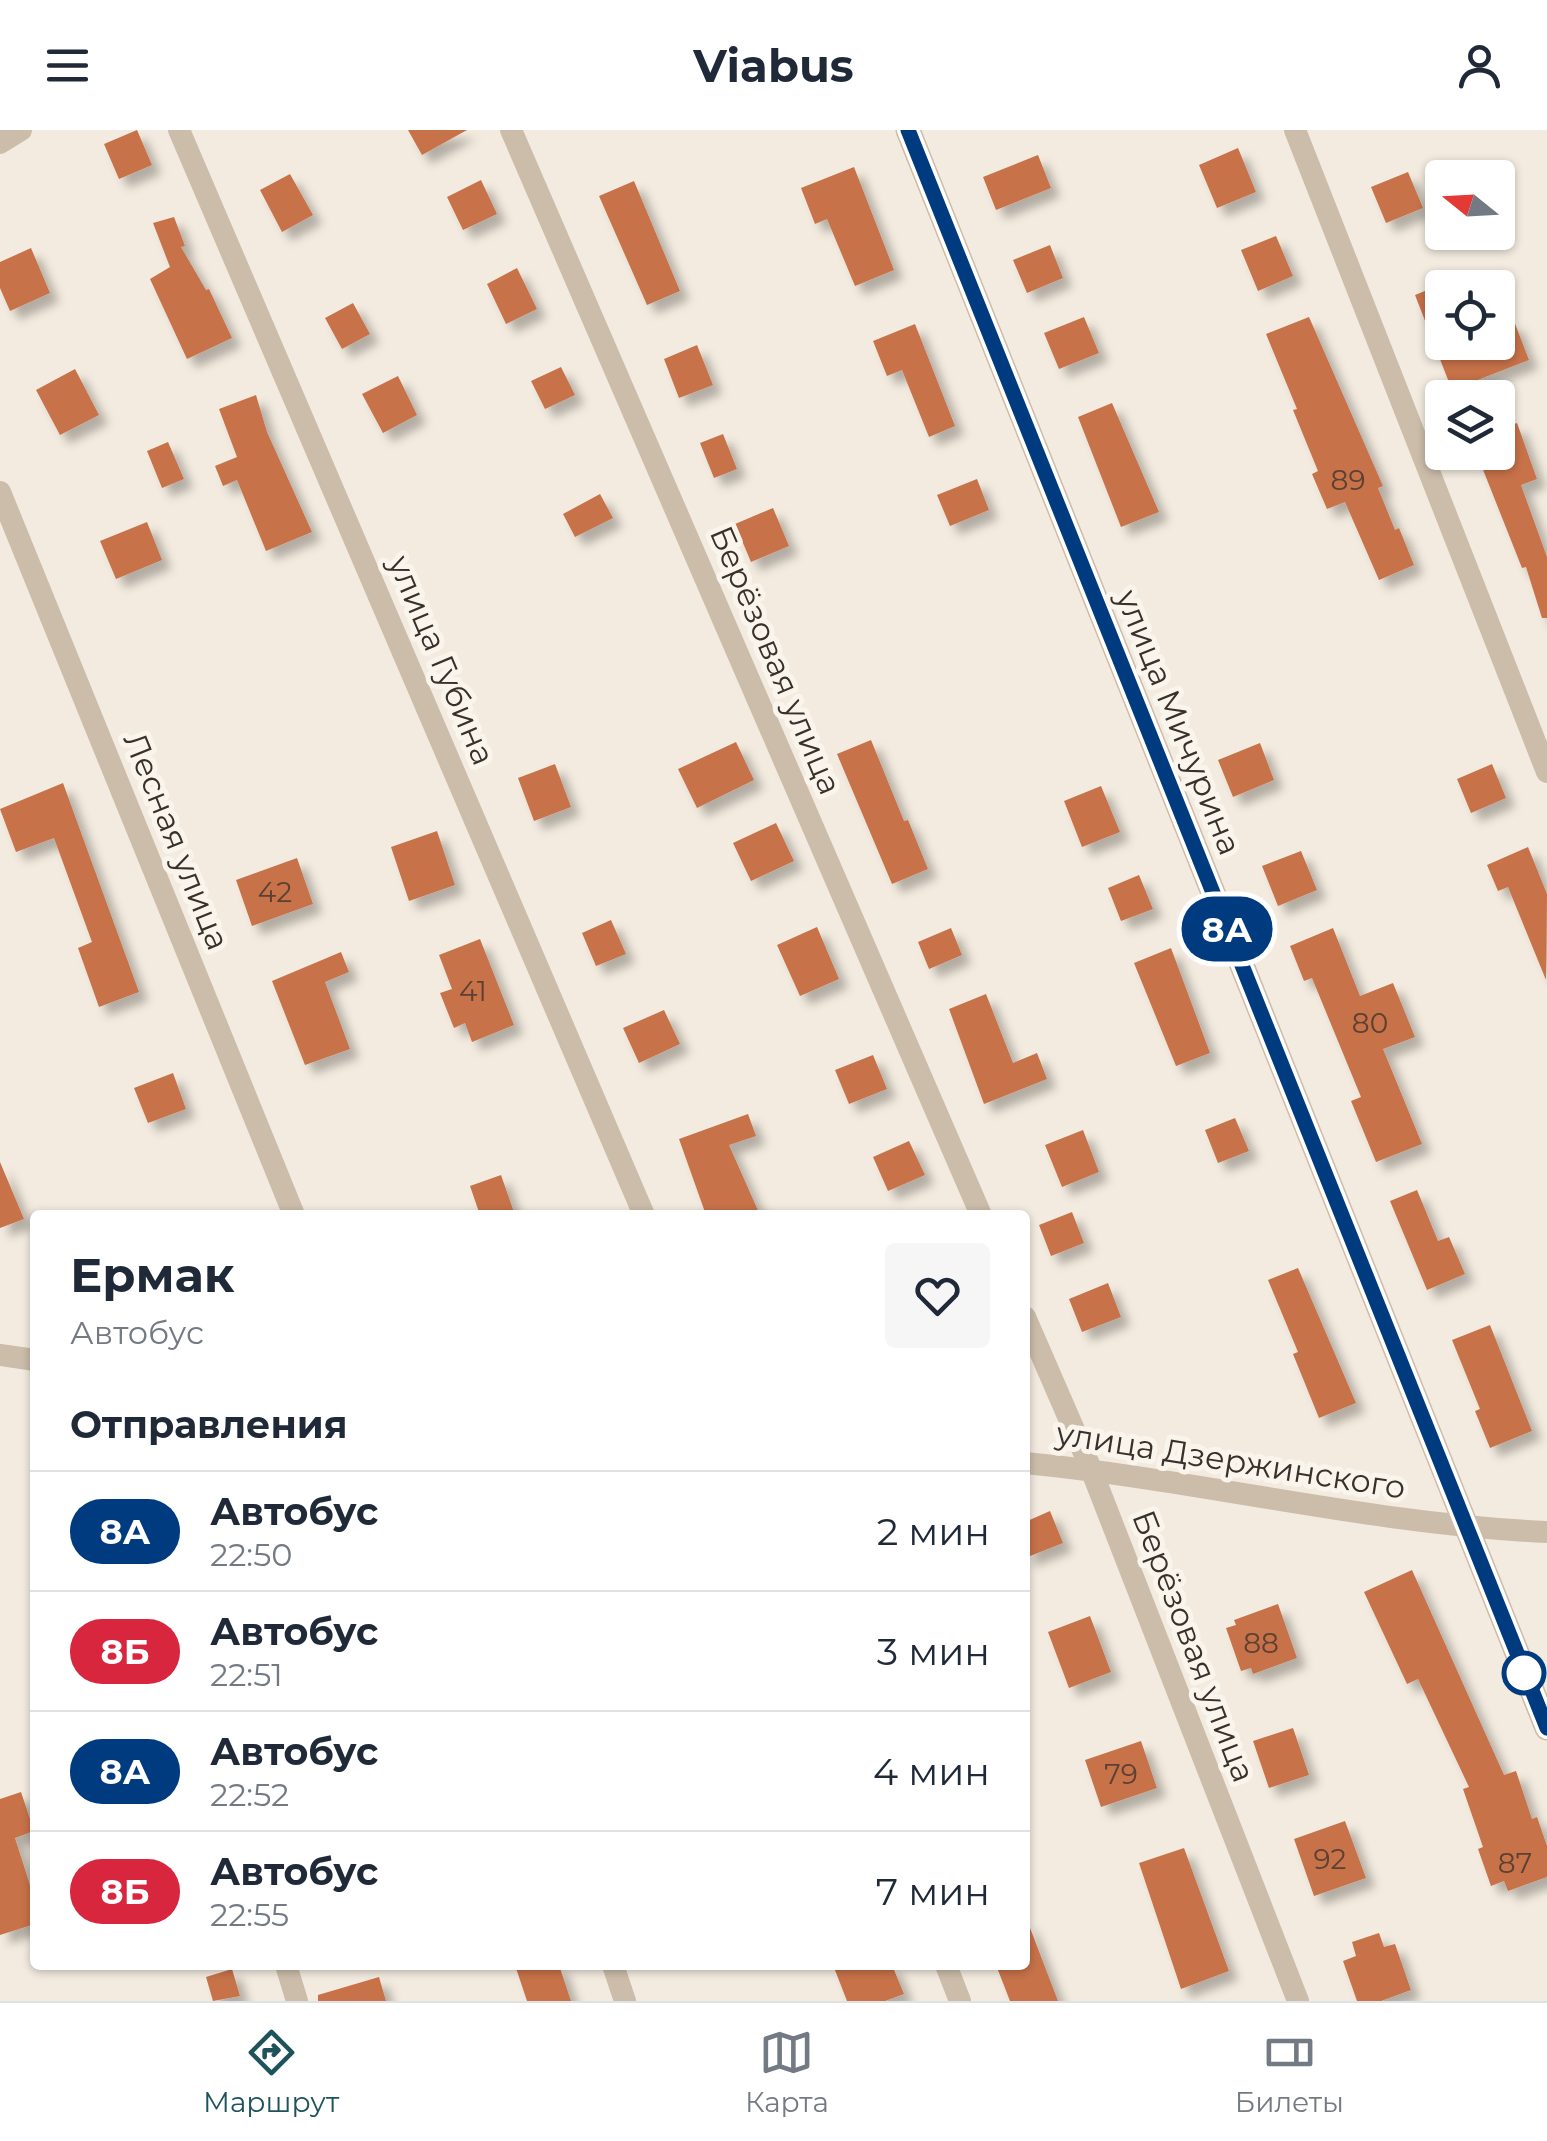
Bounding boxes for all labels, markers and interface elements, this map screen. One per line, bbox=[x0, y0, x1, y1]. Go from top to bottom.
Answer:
icon: menu bbox=[40, 38, 95, 93]
text: Viabus bbox=[693, 38, 854, 93]
icon: person bbox=[1452, 38, 1507, 93]
north arrow bbox=[1425, 160, 1515, 250]
map controls bbox=[1425, 160, 1515, 470]
button: locate bbox=[1425, 270, 1515, 360]
button: layers bbox=[1425, 380, 1515, 470]
house number: 89 bbox=[1331, 463, 1365, 497]
street label: Берёзовая улица bbox=[702, 520, 850, 800]
street label: улица Губина bbox=[380, 548, 504, 771]
street label: улица Мичурина bbox=[1108, 583, 1250, 860]
street label: Лесная улица bbox=[116, 727, 238, 955]
house number: 42 bbox=[258, 875, 292, 909]
line badge: 8А bbox=[1182, 896, 1272, 962]
text: 8А bbox=[1202, 908, 1252, 951]
house number: 41 bbox=[459, 974, 487, 1008]
house number: 80 bbox=[1352, 1006, 1388, 1040]
button: heart bbox=[885, 1243, 990, 1348]
text: Ермак bbox=[70, 1246, 235, 1304]
text: Автобус bbox=[70, 1313, 204, 1352]
text: Отправления bbox=[70, 1401, 348, 1448]
street label: улица Дзержинского bbox=[1053, 1413, 1408, 1507]
text: Автобус bbox=[210, 1488, 379, 1535]
street label: Берёзовая улица bbox=[1124, 1505, 1264, 1787]
text: 2 мин bbox=[877, 1508, 990, 1555]
text: 8А bbox=[100, 1510, 150, 1553]
text: 22:50 bbox=[210, 1535, 292, 1574]
text: Автобус bbox=[210, 1608, 379, 1655]
house number: 88 bbox=[1243, 1626, 1279, 1660]
text: 3 мин bbox=[877, 1628, 990, 1675]
text: 8Б bbox=[101, 1630, 149, 1673]
unlabelled marker bbox=[1503, 1652, 1545, 1694]
text: 22:51 bbox=[210, 1655, 283, 1694]
text: Автобус bbox=[210, 1728, 379, 1775]
text: 4 мин bbox=[873, 1748, 990, 1795]
text: 8А bbox=[100, 1750, 150, 1793]
house number: 79 bbox=[1104, 1757, 1138, 1791]
text: 22:52 bbox=[210, 1775, 289, 1814]
house number: 92 bbox=[1314, 1842, 1346, 1876]
house number: 87 bbox=[1498, 1846, 1532, 1880]
text: Автобус bbox=[210, 1848, 379, 1895]
text: 7 мин bbox=[876, 1868, 990, 1915]
text: 8Б bbox=[101, 1870, 149, 1913]
text: 22:55 bbox=[210, 1895, 289, 1934]
tab: Маршрут bbox=[203, 2025, 339, 2119]
tab: Карта bbox=[745, 2025, 829, 2119]
tab: Билеты bbox=[1235, 2025, 1344, 2119]

